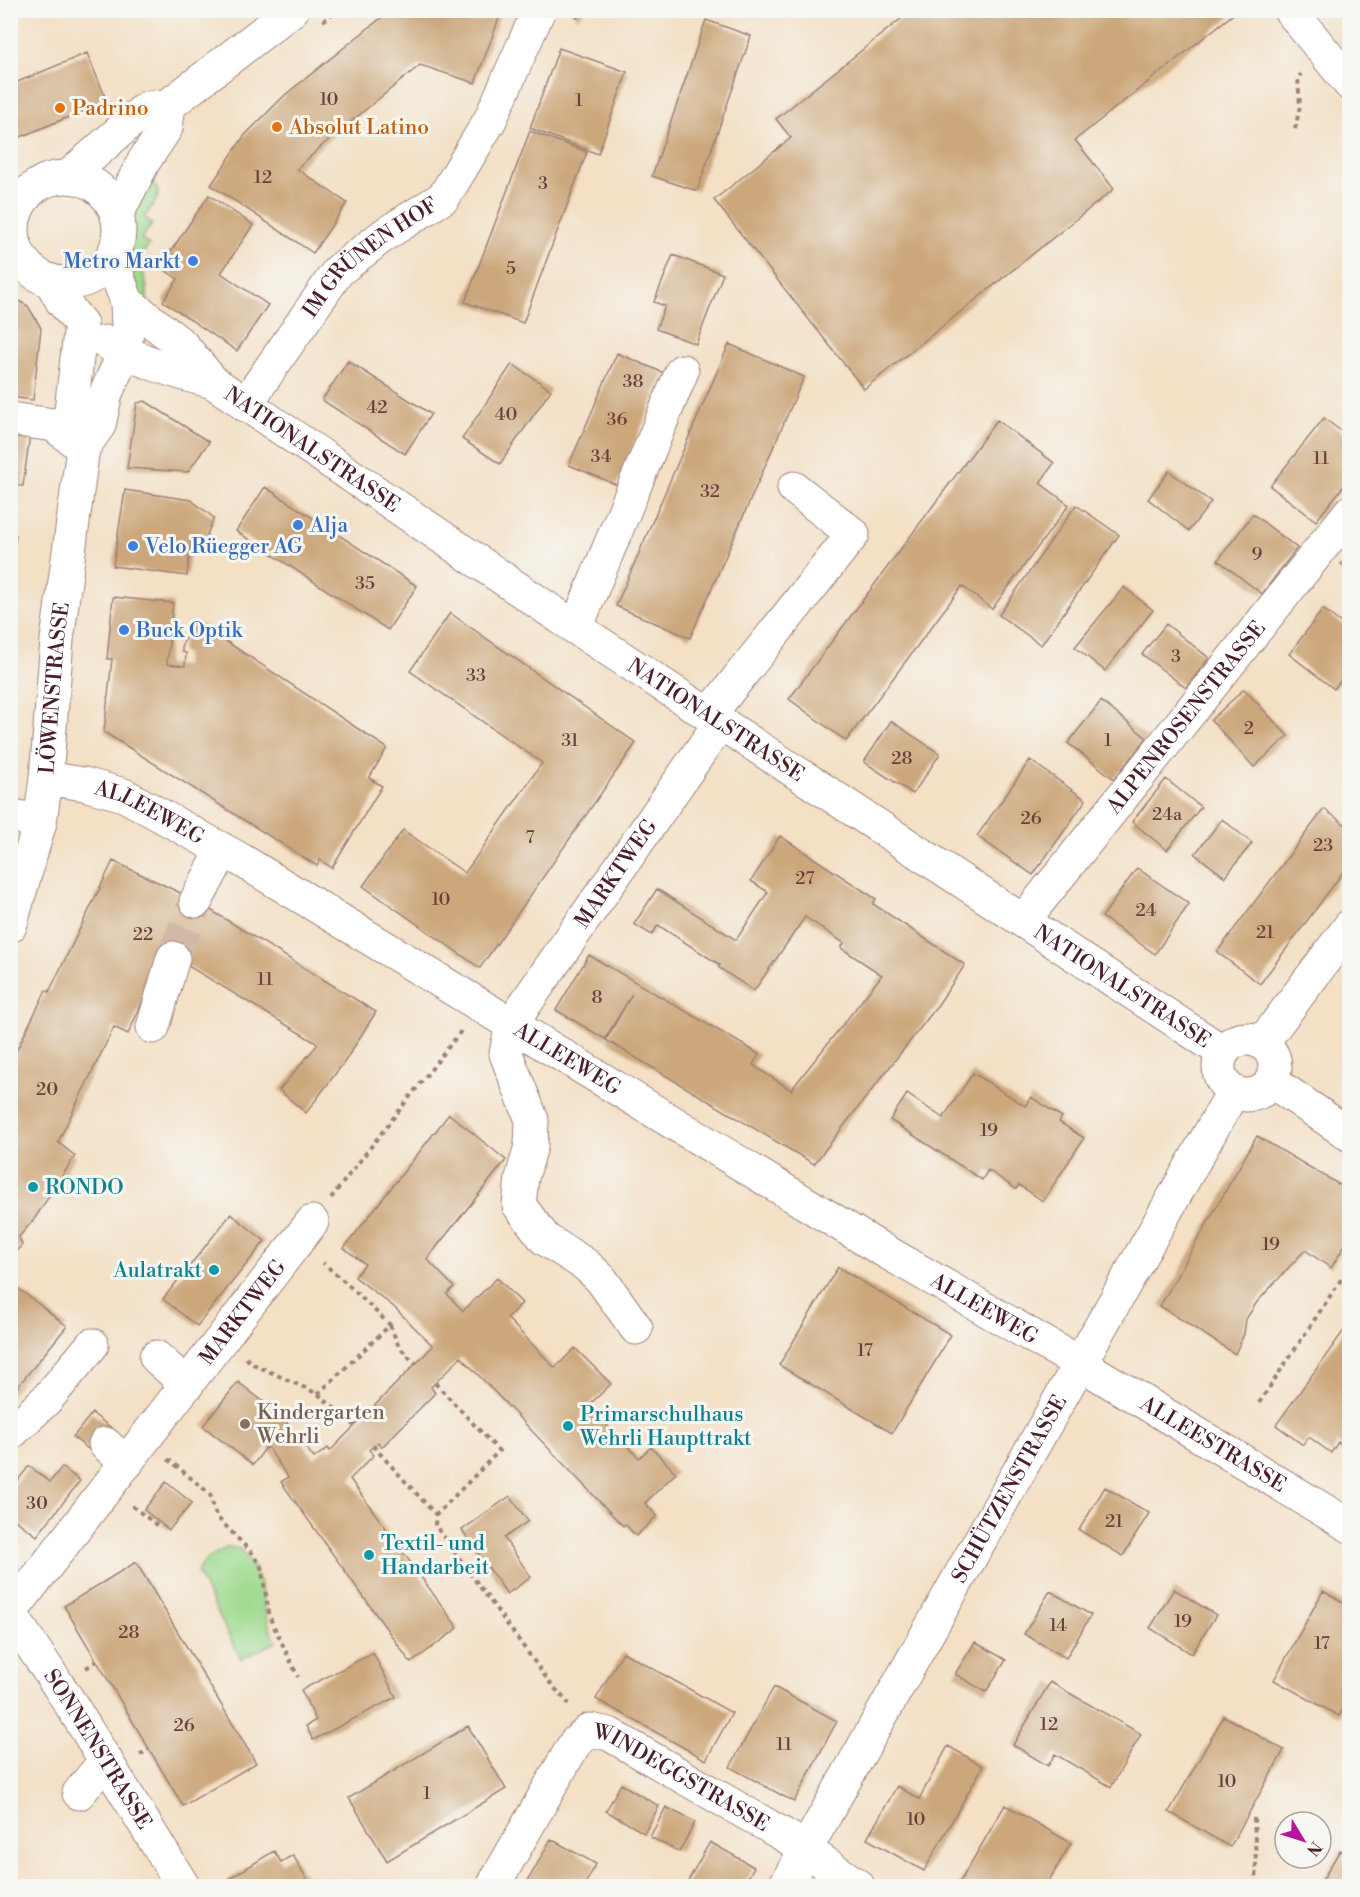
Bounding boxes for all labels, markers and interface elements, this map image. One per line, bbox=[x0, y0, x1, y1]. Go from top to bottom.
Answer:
house number: 10 bbox=[319, 88, 339, 111]
house number: 1 bbox=[575, 89, 583, 112]
place label: Padrino bbox=[72, 96, 149, 122]
marker: Padrino bbox=[53, 101, 67, 115]
place label: Absolut Latino bbox=[288, 115, 429, 141]
marker: Absolut Latino bbox=[270, 120, 284, 134]
house number: 12 bbox=[254, 166, 272, 189]
house number: 3 bbox=[538, 172, 548, 195]
street label: IM GRÜNEN HOF bbox=[298, 192, 443, 323]
place label: Metro Markt bbox=[63, 249, 182, 275]
marker: Metro Markt bbox=[186, 254, 200, 268]
house number: 5 bbox=[506, 257, 516, 280]
house number: 38 bbox=[623, 370, 643, 393]
street label: NATIONALSTRASSE bbox=[219, 382, 404, 519]
house number: 42 bbox=[367, 396, 387, 419]
house number: 40 bbox=[495, 403, 517, 426]
house number: 36 bbox=[607, 408, 628, 431]
house number: 34 bbox=[591, 445, 612, 468]
house number: 11 bbox=[1313, 447, 1329, 470]
house number: 32 bbox=[700, 480, 720, 503]
place label: Alja bbox=[309, 513, 349, 539]
marker: Alja bbox=[291, 518, 305, 532]
place label: Velo Rüegger AG bbox=[144, 534, 303, 560]
marker: Velo Rüegger AG bbox=[126, 539, 140, 553]
house number: 9 bbox=[1252, 543, 1263, 566]
house number: 35 bbox=[355, 572, 375, 595]
street label: LÖWENSTRASSE bbox=[33, 601, 76, 775]
street label: ALPENROSENSTRASSE bbox=[1101, 616, 1272, 820]
place label: Buck Optik bbox=[135, 618, 244, 644]
marker: Buck Optik bbox=[117, 623, 131, 637]
house number: 3 bbox=[1171, 645, 1181, 668]
street label: NATIONALSTRASSE bbox=[622, 653, 809, 788]
house number: 33 bbox=[466, 664, 486, 687]
house number: 2 bbox=[1244, 717, 1254, 740]
house number: 31 bbox=[561, 729, 579, 752]
house number: 1 bbox=[1104, 729, 1112, 752]
house number: 28 bbox=[891, 747, 913, 770]
street label: ALLEEWEG bbox=[91, 775, 209, 851]
house number: 24a bbox=[1152, 803, 1183, 826]
house number: 26 bbox=[1020, 807, 1042, 830]
street label: MARKTWEG bbox=[570, 814, 664, 933]
house number: 7 bbox=[525, 826, 535, 849]
house number: 23 bbox=[1313, 834, 1333, 857]
house number: 27 bbox=[795, 867, 815, 890]
house number: 10 bbox=[431, 888, 451, 911]
house number: 24 bbox=[1135, 899, 1157, 922]
street label: NATIONALSTRASSE bbox=[1029, 920, 1215, 1054]
house number: 21 bbox=[1256, 921, 1274, 944]
house number: 22 bbox=[133, 923, 153, 946]
house number: 11 bbox=[257, 968, 273, 991]
house number: 8 bbox=[591, 986, 603, 1009]
street label: ALLEEWEG bbox=[508, 1017, 625, 1102]
house number: 20 bbox=[36, 1078, 58, 1101]
house number: 19 bbox=[980, 1119, 998, 1142]
place label: RONDO bbox=[45, 1175, 124, 1201]
marker: RONDO bbox=[26, 1180, 40, 1194]
house number: 19 bbox=[1262, 1233, 1280, 1256]
street label: MARKTWEG bbox=[194, 1254, 292, 1371]
place label: Aulatrakt bbox=[113, 1258, 203, 1284]
marker: Aulatrakt bbox=[207, 1263, 221, 1277]
street label: ALLEEWEG bbox=[925, 1268, 1043, 1351]
house number: 17 bbox=[857, 1339, 873, 1362]
street label: ALLEESTRASSE bbox=[1134, 1390, 1290, 1498]
street label: SCHÜTZENSTRASSE bbox=[947, 1391, 1073, 1588]
place label: Kindergarten Wehrli bbox=[256, 1400, 385, 1450]
place label: Primarschulhaus Wehrli Haupttrakt bbox=[579, 1402, 752, 1452]
marker: Kindergarten Wehrli bbox=[238, 1417, 252, 1431]
marker: Primarschulhaus Wehrli Haupttrakt bbox=[561, 1419, 575, 1433]
house number: 30 bbox=[26, 1492, 48, 1515]
house number: 21 bbox=[1105, 1510, 1123, 1533]
place label: Textil- und Handarbeit bbox=[381, 1531, 490, 1581]
marker: Textil- und Handarbeit bbox=[362, 1548, 376, 1562]
house number: 19 bbox=[1174, 1610, 1192, 1633]
house number: 14 bbox=[1049, 1614, 1067, 1637]
house number: 28 bbox=[118, 1621, 140, 1644]
house number: 17 bbox=[1314, 1632, 1330, 1655]
street label: SONNENSTRASSE bbox=[37, 1665, 157, 1834]
house number: 12 bbox=[1040, 1713, 1058, 1736]
house number: 26 bbox=[173, 1714, 195, 1737]
street label: WINDEGGSTRASSE bbox=[590, 1719, 774, 1838]
house number: 11 bbox=[776, 1733, 792, 1756]
house number: 10 bbox=[1217, 1770, 1237, 1793]
house number: 1 bbox=[423, 1782, 431, 1805]
house number: 10 bbox=[906, 1808, 926, 1831]
north arrow bbox=[1273, 1810, 1333, 1870]
text: N bbox=[1302, 1837, 1326, 1860]

